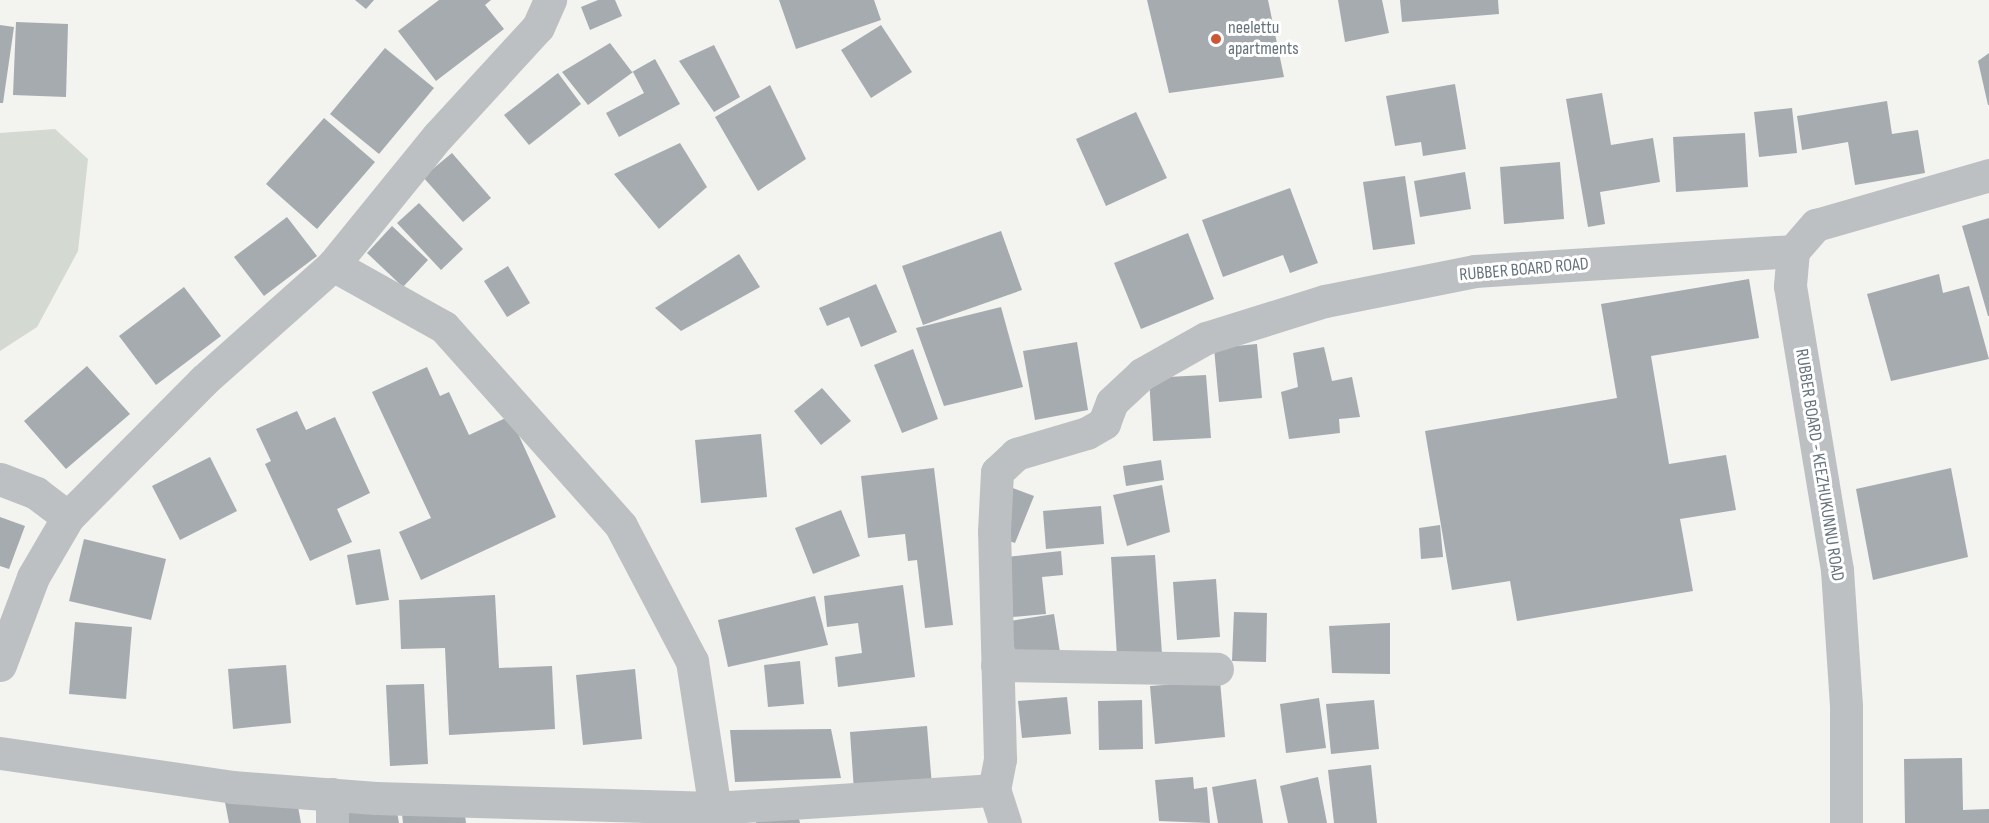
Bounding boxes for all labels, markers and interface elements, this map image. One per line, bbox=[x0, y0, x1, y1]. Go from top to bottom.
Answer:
place label: neelettu apartments bbox=[1228, 18, 1299, 60]
marker: neelettu apartments bbox=[1209, 32, 1223, 46]
street label: RUBBER BOARD ROAD bbox=[1458, 254, 1590, 286]
street label: RUBBER BOARD - KEEZHUKUNNU ROAD bbox=[1790, 347, 1848, 583]

